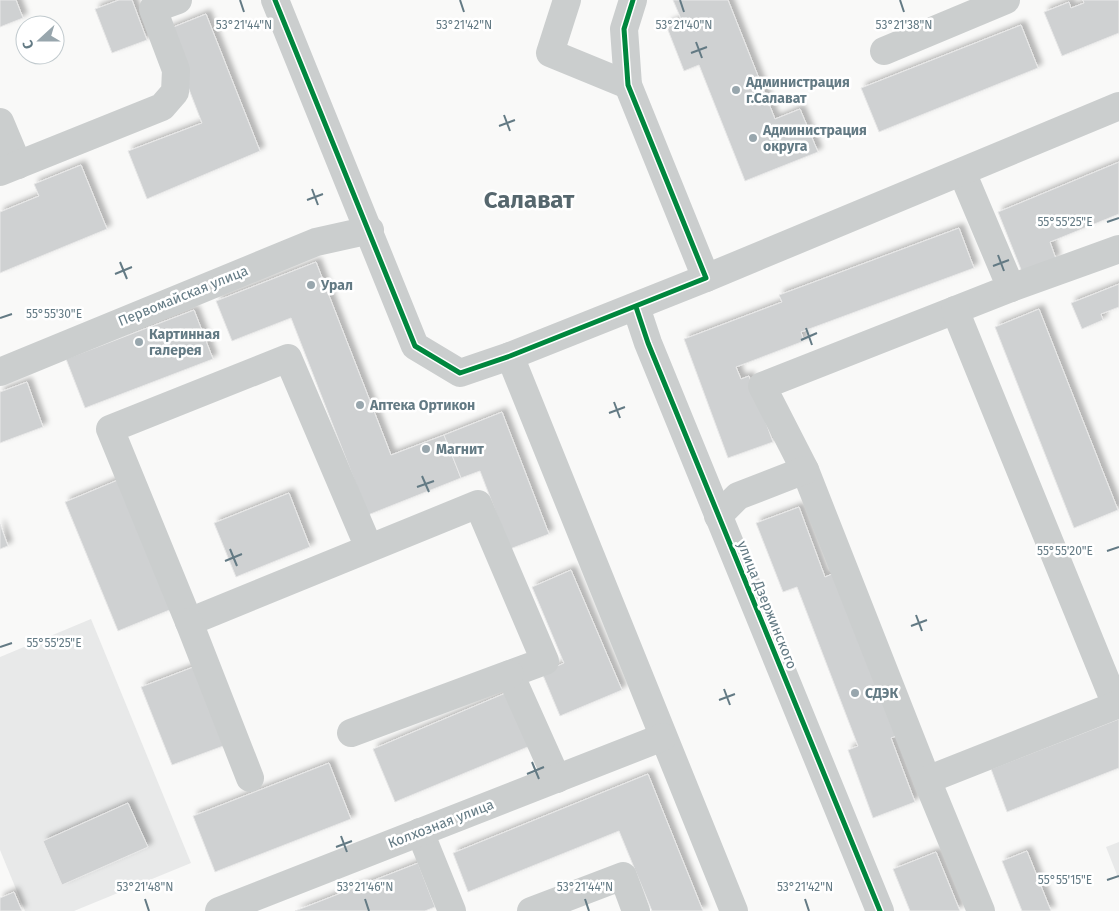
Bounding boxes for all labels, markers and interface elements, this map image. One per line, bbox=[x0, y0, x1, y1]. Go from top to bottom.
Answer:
north arrow bbox=[15, 15, 65, 65]
text: 53°21'44"N bbox=[216, 18, 272, 32]
text: 53°21'42"N bbox=[436, 18, 492, 32]
text: 53°21'40"N bbox=[655, 18, 713, 32]
text: 53°21'38"N bbox=[875, 18, 933, 32]
text: С bbox=[19, 38, 38, 51]
place label: Администрация г.Салават bbox=[745, 74, 850, 107]
marker: Администрация г.Салават bbox=[730, 84, 742, 96]
place label: Администрация округа bbox=[762, 122, 867, 155]
marker: Администрация округа bbox=[747, 132, 759, 144]
district label: Салават bbox=[484, 186, 575, 214]
text: 55°55'25"E bbox=[1037, 215, 1093, 229]
street label: Первомайская улица bbox=[116, 262, 250, 330]
place label: Урал bbox=[320, 277, 353, 294]
marker: Урал bbox=[305, 279, 317, 291]
text: 55°55'30"E bbox=[26, 307, 82, 321]
place label: Картинная галерея bbox=[149, 326, 220, 359]
marker: Картинная галерея bbox=[133, 336, 145, 348]
place label: Аптека Ортикон bbox=[369, 397, 475, 414]
marker: Аптека Ортикон bbox=[354, 399, 366, 411]
place label: Магнит bbox=[436, 441, 484, 458]
marker: Магнит bbox=[420, 443, 432, 455]
street label: улица Дзержинского bbox=[734, 538, 800, 672]
text: 55°55'20"E bbox=[1037, 544, 1093, 558]
text: 55°55'25"E bbox=[26, 636, 82, 650]
place label: СДЭК bbox=[865, 685, 898, 702]
marker: СДЭК bbox=[849, 687, 861, 699]
street label: Колхозная улица bbox=[386, 796, 496, 852]
text: 55°55'15"E bbox=[1038, 873, 1092, 887]
text: 53°21'48"N bbox=[117, 880, 173, 894]
text: 53°21'46"N bbox=[337, 880, 393, 894]
text: 53°21'44"N bbox=[557, 880, 613, 894]
text: 53°21'42"N bbox=[777, 880, 833, 894]

